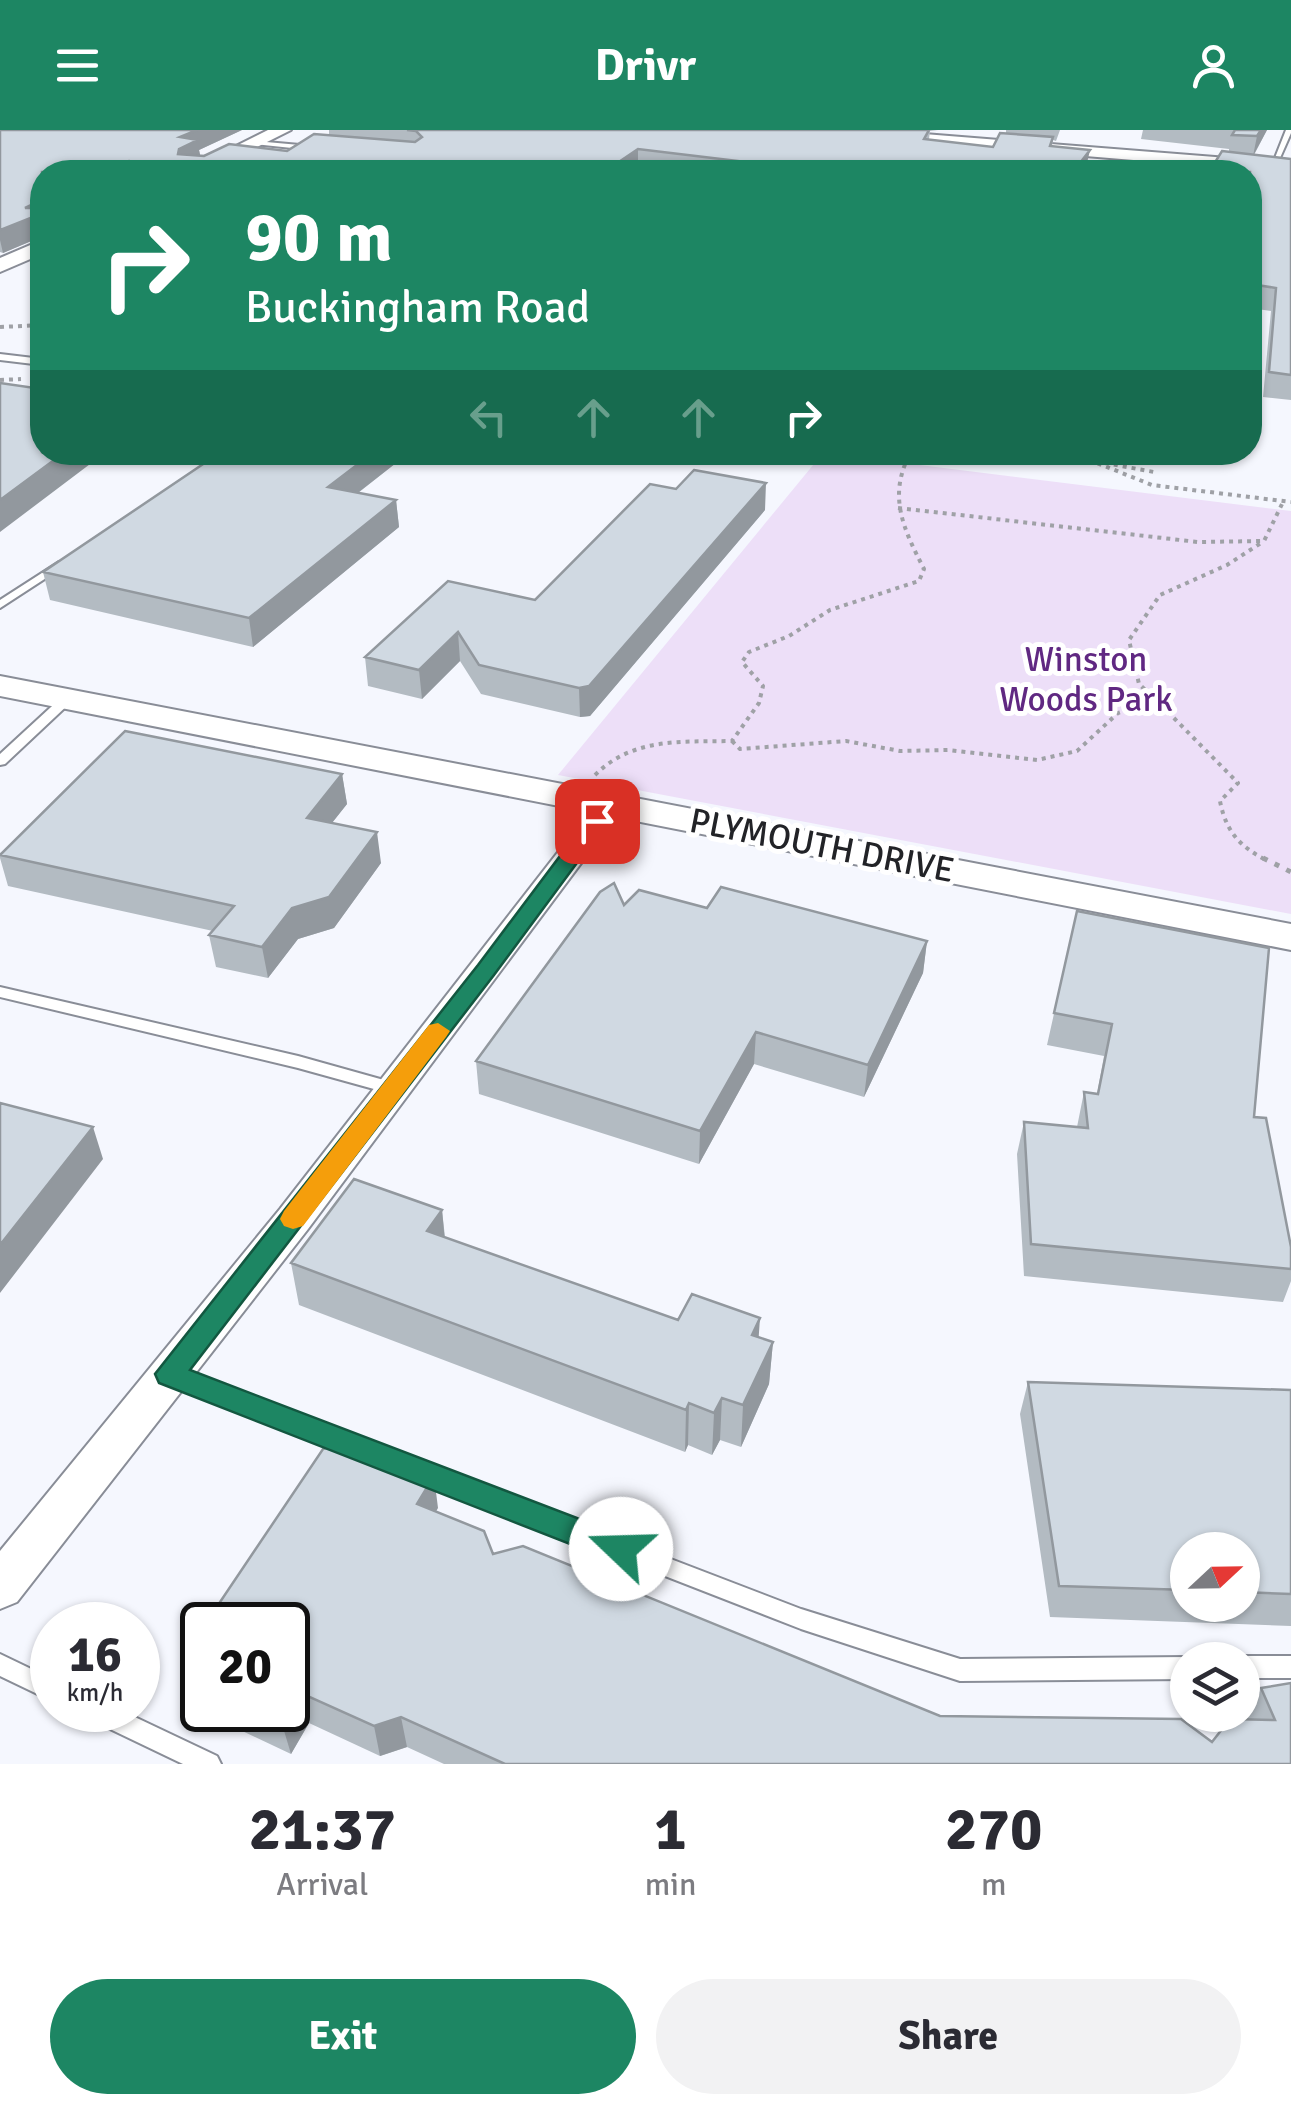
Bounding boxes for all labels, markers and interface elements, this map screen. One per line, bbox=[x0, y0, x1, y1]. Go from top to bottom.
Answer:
icon: menu bbox=[50, 38, 105, 93]
text: Drivr bbox=[595, 38, 696, 93]
icon: person bbox=[1186, 38, 1241, 93]
text: 90 m bbox=[245, 194, 393, 280]
icon: right bbox=[80, 200, 210, 330]
text: Buckingham Road bbox=[245, 280, 590, 335]
icon: left bbox=[461, 390, 516, 445]
icon: ahead bbox=[566, 390, 621, 445]
icon: ahead bbox=[671, 390, 726, 445]
icon: right bbox=[776, 390, 831, 445]
park label: Winston Woods Park bbox=[999, 638, 1173, 721]
pin bbox=[555, 779, 640, 864]
icon: arrive bbox=[570, 794, 625, 849]
street label: PLYMOUTH DRIVE bbox=[686, 799, 958, 892]
position arrow bbox=[569, 1497, 673, 1601]
north arrow bbox=[1170, 1532, 1260, 1622]
map controls bbox=[1170, 1532, 1260, 1732]
speed limit sign: 20 bbox=[180, 1602, 310, 1732]
text: 16 bbox=[68, 1624, 122, 1686]
button: layers bbox=[1170, 1642, 1260, 1732]
text: km/h bbox=[67, 1677, 123, 1708]
text: 21:37 bbox=[249, 1793, 396, 1867]
text: 1 bbox=[654, 1793, 687, 1867]
text: 270 bbox=[945, 1793, 1042, 1867]
text: Arrival bbox=[276, 1865, 368, 1904]
text: min bbox=[645, 1865, 696, 1904]
text: m bbox=[981, 1865, 1006, 1904]
button: Exit bbox=[50, 1979, 636, 2094]
button: Share bbox=[656, 1979, 1241, 2094]

